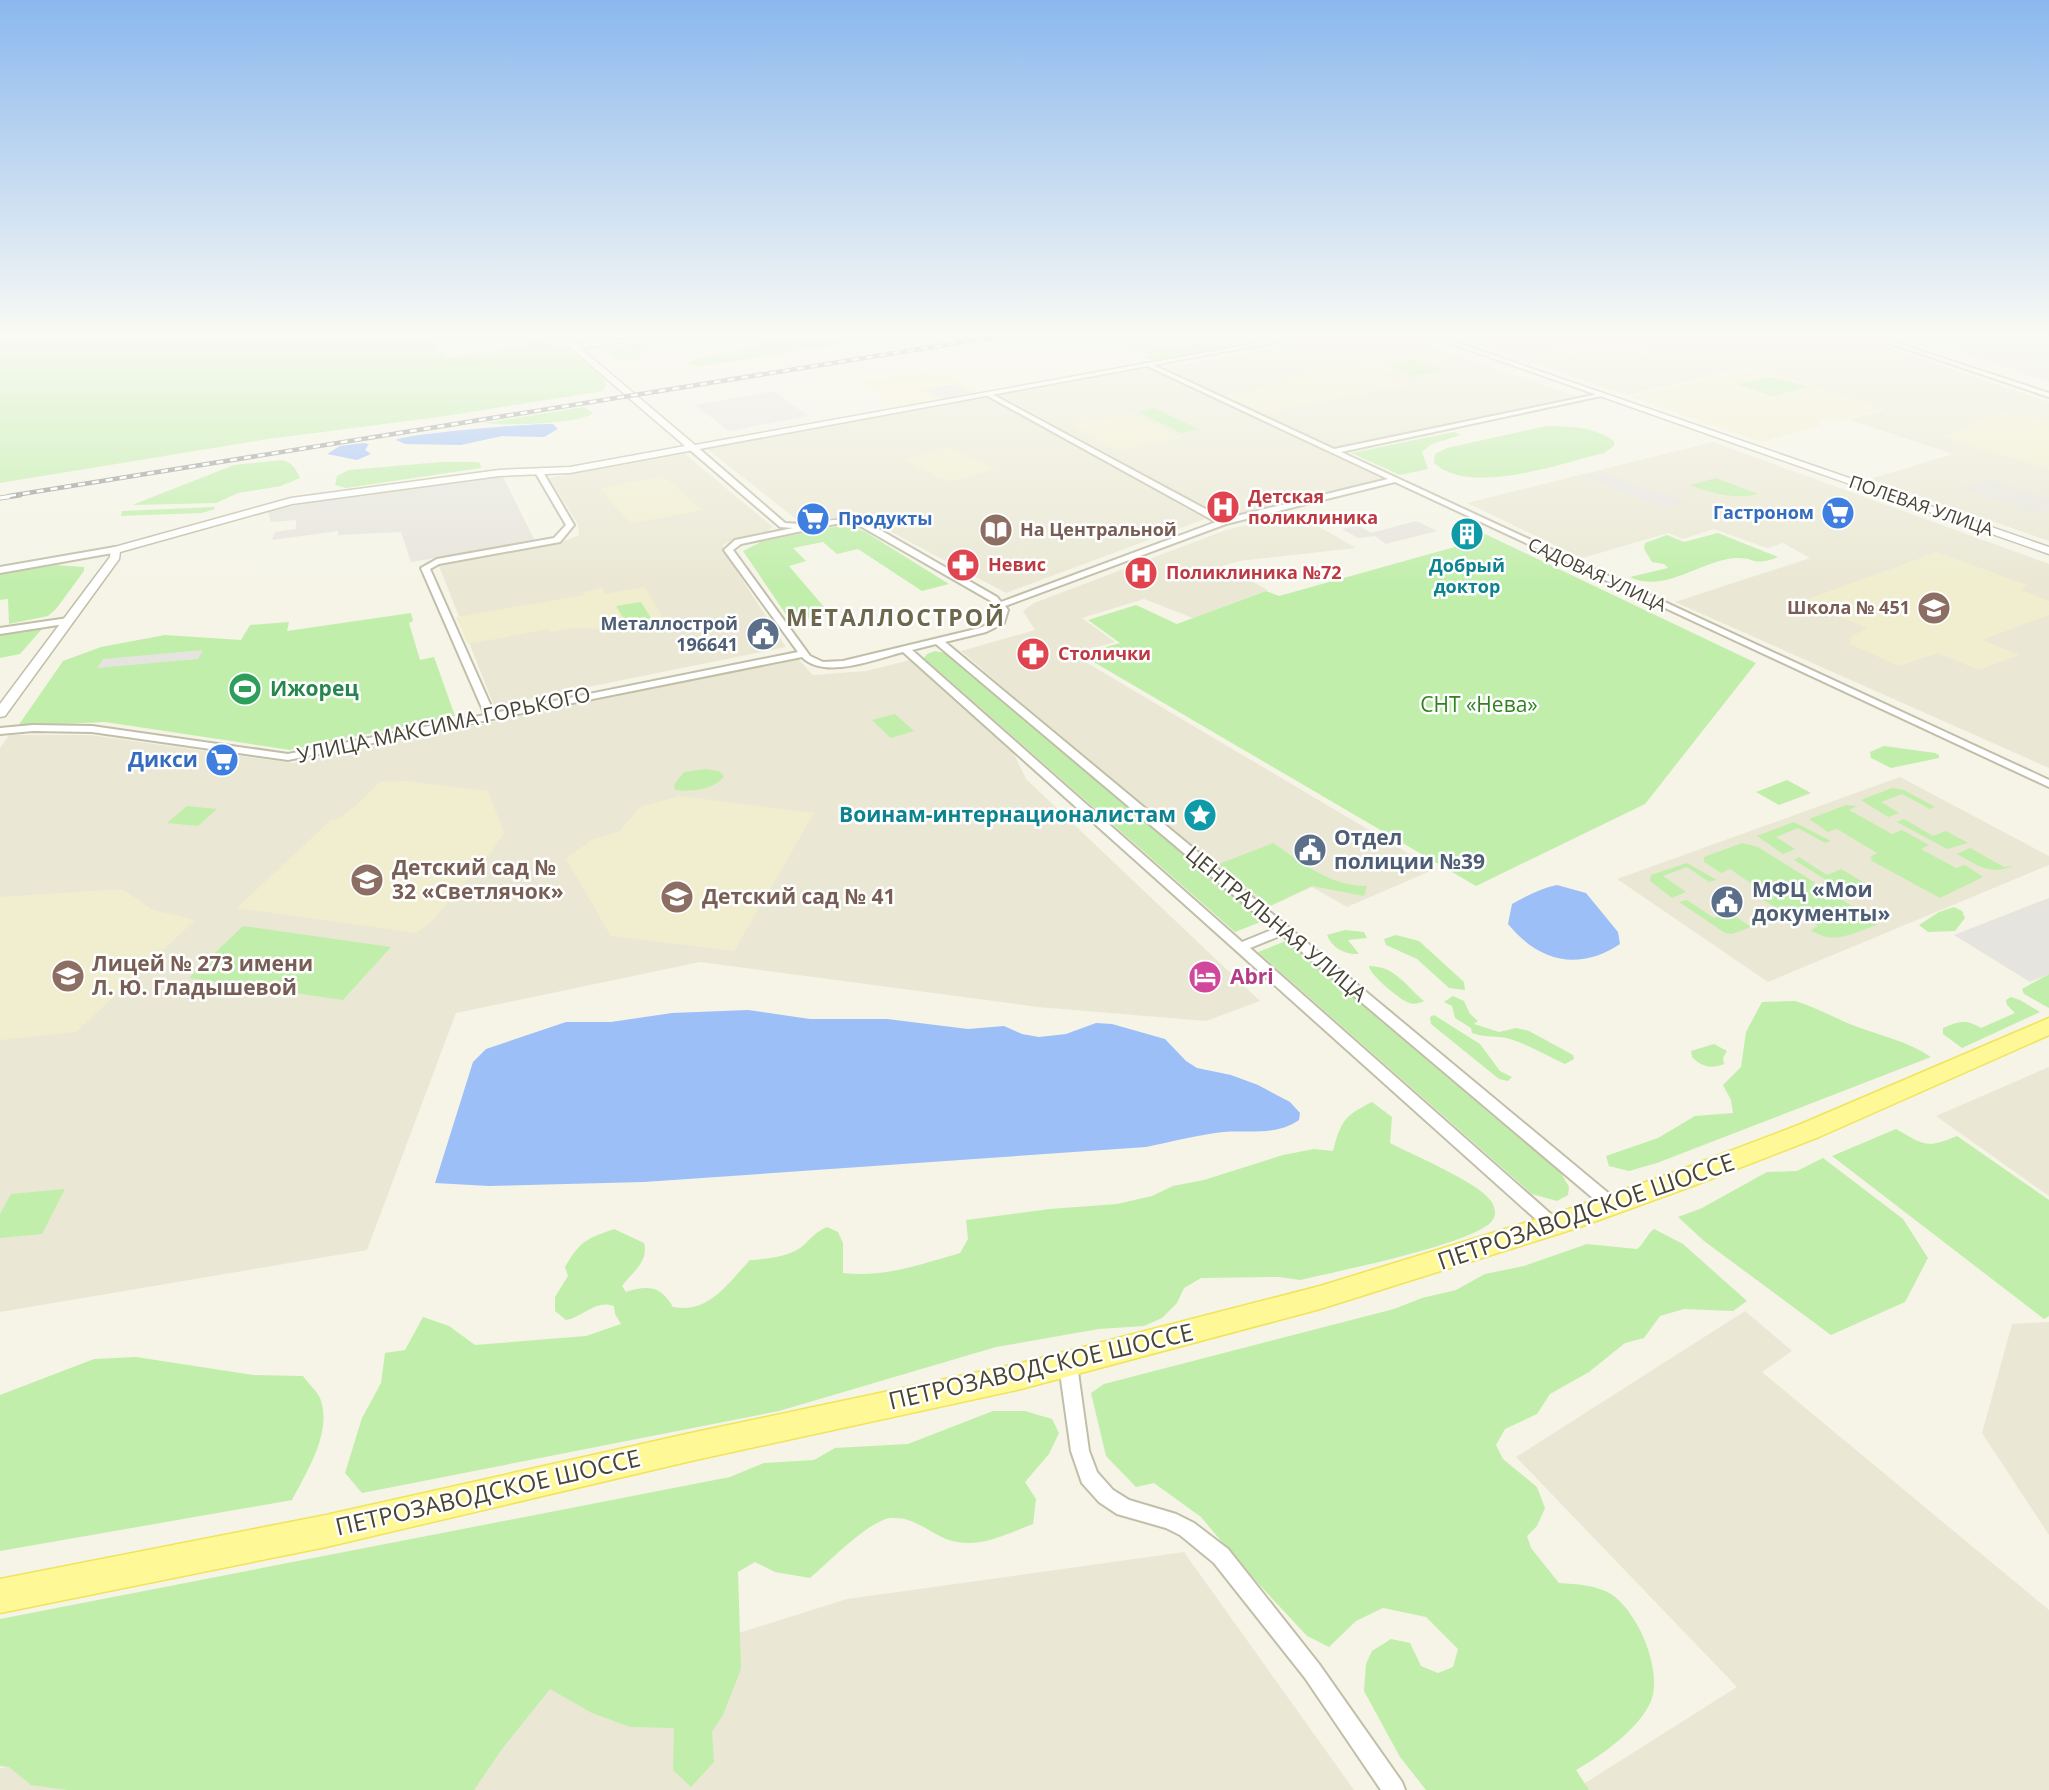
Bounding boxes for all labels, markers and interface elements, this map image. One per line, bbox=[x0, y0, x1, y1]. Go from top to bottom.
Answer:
street label: ПОЛЕВАЯ УЛИЦА bbox=[1846, 469, 1997, 541]
place label: Детская поликлиника bbox=[1248, 484, 1378, 529]
hospital icon: Детская поликлиника bbox=[1204, 488, 1242, 526]
supermarket icon: Гастроном bbox=[1819, 494, 1857, 532]
supermarket icon: Продукты bbox=[794, 500, 832, 538]
place label: Гастроном bbox=[1713, 500, 1814, 524]
place label: Продукты bbox=[838, 506, 933, 530]
library icon: На Центральной bbox=[977, 511, 1015, 549]
building icon: Добрый доктор bbox=[1448, 515, 1486, 553]
place label: На Центральной bbox=[1020, 517, 1177, 541]
street label: САДОВАЯ УЛИЦА bbox=[1524, 531, 1671, 617]
pharmacy icon: Невис bbox=[944, 546, 982, 584]
place label: Невис bbox=[988, 552, 1046, 576]
place label: Добрый доктор bbox=[1429, 553, 1505, 598]
hospital icon: Поликлиника №72 bbox=[1122, 554, 1160, 592]
place label: Поликлиника №72 bbox=[1166, 560, 1342, 584]
school or university icon: Школа № 451 bbox=[1915, 589, 1953, 627]
place label: Школа № 451 bbox=[1787, 595, 1910, 619]
district label: МЕТАЛЛОСТРОЙ bbox=[786, 601, 1006, 633]
place label: Металлострой 196641 bbox=[600, 611, 738, 656]
public building icon: Металлострой 196641 bbox=[744, 615, 782, 653]
pharmacy icon: Столички bbox=[1014, 635, 1052, 673]
place label: Столички bbox=[1058, 641, 1151, 665]
sports icon: Ижорец bbox=[226, 670, 264, 708]
place label: Ижорец bbox=[270, 674, 359, 702]
street label: УЛИЦА МАКСИМА ГОРЬКОГО bbox=[295, 679, 593, 769]
park label: СНТ «Нева» bbox=[1420, 690, 1538, 718]
supermarket icon: Дикси bbox=[203, 741, 241, 779]
place label: Дикси bbox=[128, 745, 198, 773]
place icon: Воинам-интернационалистам bbox=[1181, 796, 1219, 834]
place label: Воинам-интернационалистам bbox=[839, 800, 1176, 828]
place label: Отдел полиции №39 bbox=[1334, 823, 1485, 875]
public building icon: Отдел полиции №39 bbox=[1291, 831, 1329, 869]
street label: ЦЕНТРАЛЬНАЯ УЛИЦА bbox=[1180, 839, 1374, 1008]
place label: Детский сад № 32 «Светлячок» bbox=[392, 853, 564, 905]
school or university icon: Детский сад № 32 «Светлячок» bbox=[348, 861, 386, 899]
place label: МФЦ «Мои документы» bbox=[1752, 875, 1890, 927]
school or university icon: Детский сад № 41 bbox=[658, 878, 696, 916]
place label: Детский сад № 41 bbox=[702, 882, 896, 910]
public building icon: МФЦ «Мои документы» bbox=[1708, 883, 1746, 921]
place label: Лицей № 273 имени Л. Ю. Гладышевой bbox=[92, 949, 313, 1001]
school or university icon: Лицей № 273 имени Л. Ю. Гладышевой bbox=[49, 957, 87, 995]
hotel icon: Abri bbox=[1186, 958, 1224, 996]
place label: Abri bbox=[1230, 962, 1274, 990]
street label: ПЕТРОЗАВОДСКОЕ ШОССЕ bbox=[1433, 1144, 1738, 1277]
street label: ПЕТРОЗАВОДСКОЕ ШОССЕ bbox=[885, 1314, 1196, 1417]
street label: ПЕТРОЗАВОДСКОЕ ШОССЕ bbox=[332, 1440, 643, 1543]

